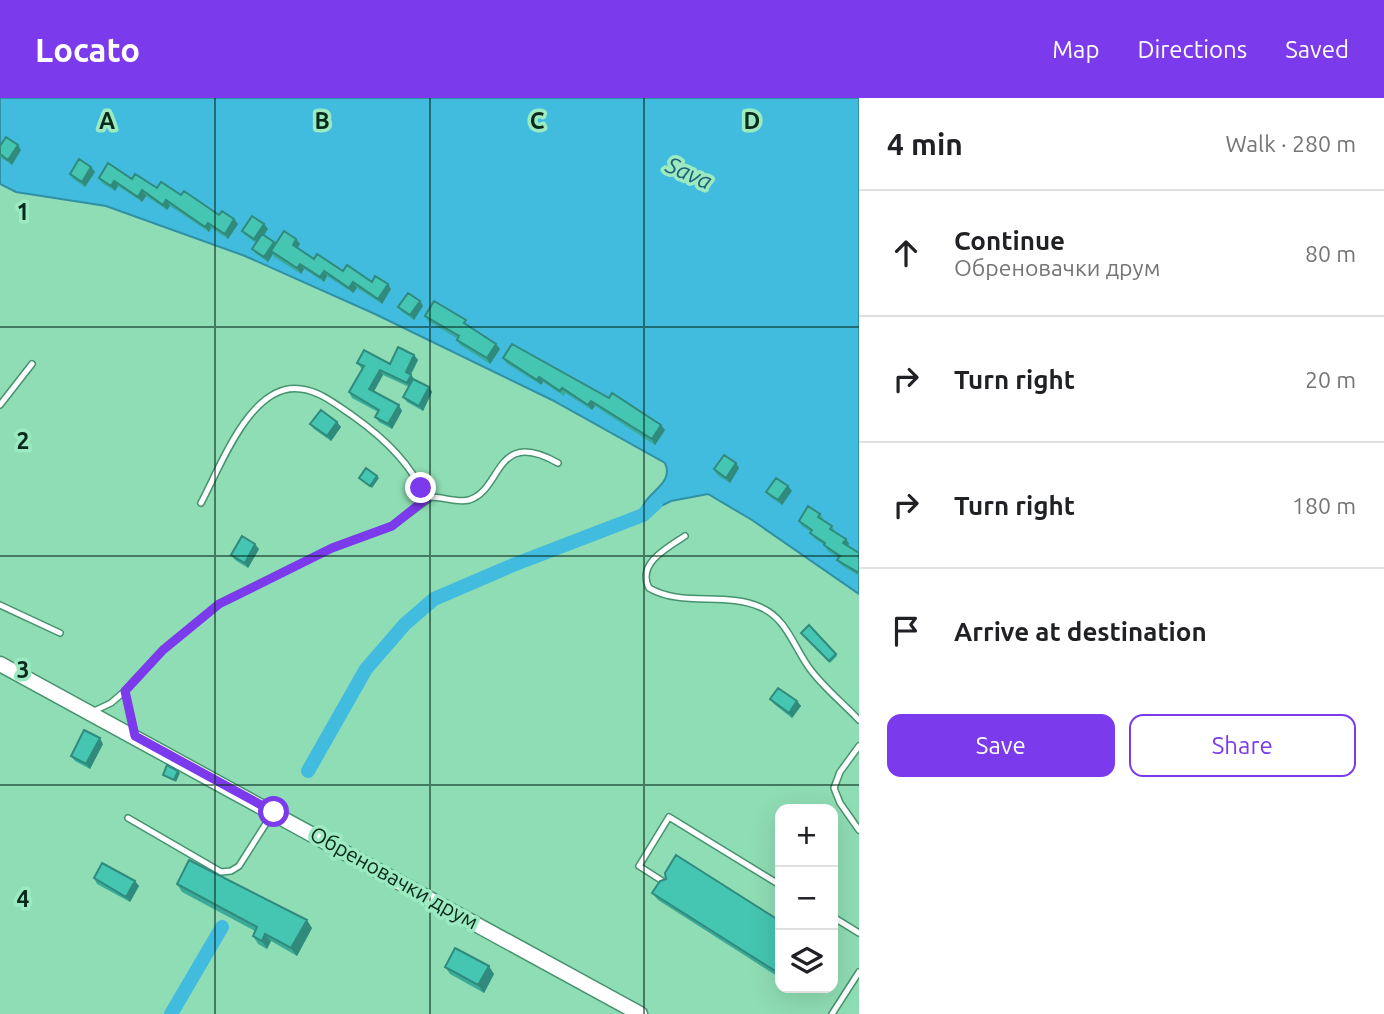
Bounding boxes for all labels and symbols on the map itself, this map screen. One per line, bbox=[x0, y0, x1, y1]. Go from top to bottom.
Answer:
text: A bbox=[99, 108, 115, 133]
text: B bbox=[314, 108, 330, 133]
text: C bbox=[530, 108, 545, 133]
text: D bbox=[744, 108, 760, 133]
water label: Sava bbox=[662, 151, 716, 194]
text: 1 bbox=[17, 199, 29, 224]
text: 2 bbox=[17, 428, 29, 453]
route end bbox=[405, 472, 436, 503]
text: 3 bbox=[17, 657, 29, 682]
route start bbox=[258, 796, 289, 827]
street label: Обреновачки друм bbox=[306, 821, 483, 933]
text: 4 bbox=[17, 886, 30, 911]

